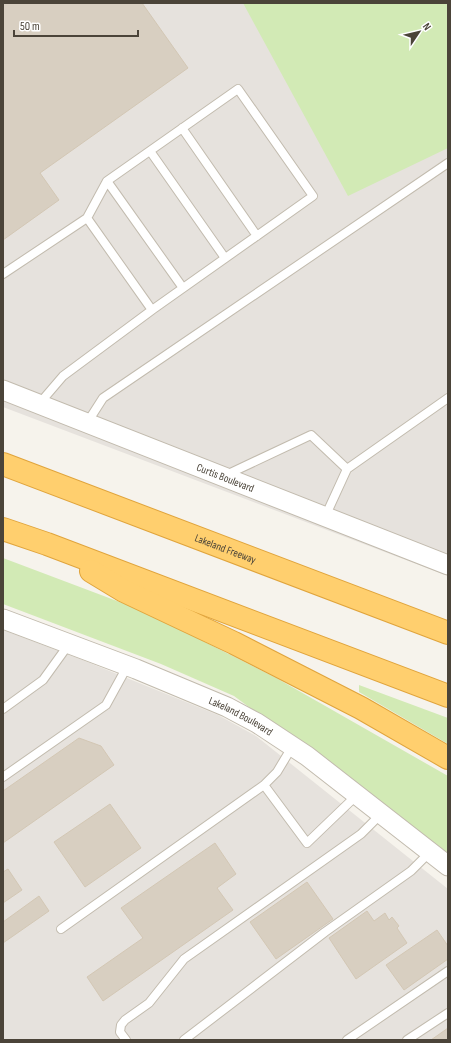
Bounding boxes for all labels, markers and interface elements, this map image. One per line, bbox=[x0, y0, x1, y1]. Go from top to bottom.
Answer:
scale bar bbox=[14, 12, 138, 38]
north arrow bbox=[399, 12, 439, 52]
text: 50 m bbox=[20, 19, 40, 34]
text: N bbox=[420, 20, 434, 33]
street label: Curtis Boulevard bbox=[195, 461, 256, 495]
street label: Lakeland Freeway bbox=[193, 531, 259, 567]
street label: Lakeland Boulevard bbox=[207, 694, 275, 739]

